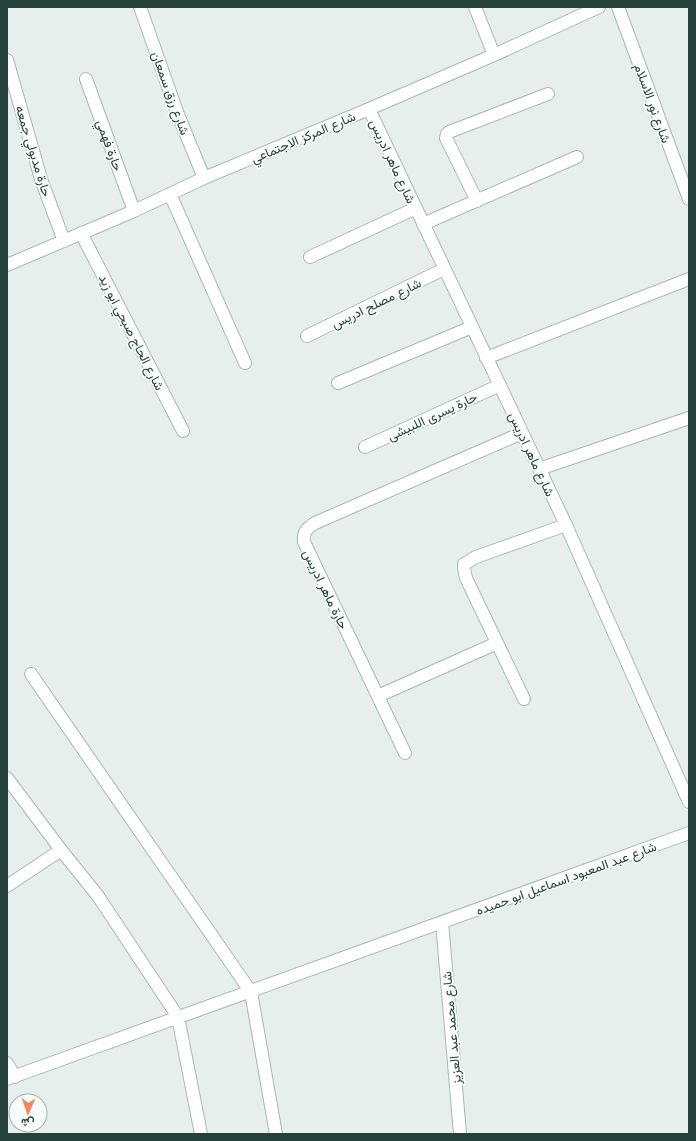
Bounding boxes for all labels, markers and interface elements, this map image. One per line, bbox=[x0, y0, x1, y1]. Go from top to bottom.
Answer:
street label: شارع رزق سمعان bbox=[147, 49, 194, 138]
street label: شارع نور الاسلام bbox=[629, 61, 675, 145]
street label: حارة مدبولي جمعه bbox=[10, 104, 56, 200]
street label: شارع المركز الاجتماعي bbox=[248, 108, 359, 169]
street label: شارع ماهر ادريس bbox=[365, 116, 420, 207]
street label: حارة فهمي bbox=[91, 117, 127, 174]
street label: شارع الحاج صبحي ابو زيد bbox=[93, 271, 168, 394]
street label: شارع مصلح ادريس bbox=[328, 274, 424, 333]
street label: حارة يسرى اللبيشى bbox=[385, 388, 480, 445]
street label: شارع ماهر ادريس bbox=[504, 409, 559, 500]
street label: حارة ماهر ادريس bbox=[299, 547, 352, 632]
street label: شارع عبد المعبود اسماعيل ابو حميده bbox=[474, 838, 659, 920]
street label: شارع محمد عبد العزيز bbox=[438, 971, 466, 1086]
north arrow bbox=[8, 1093, 48, 1133]
text: ش bbox=[21, 1116, 35, 1130]

